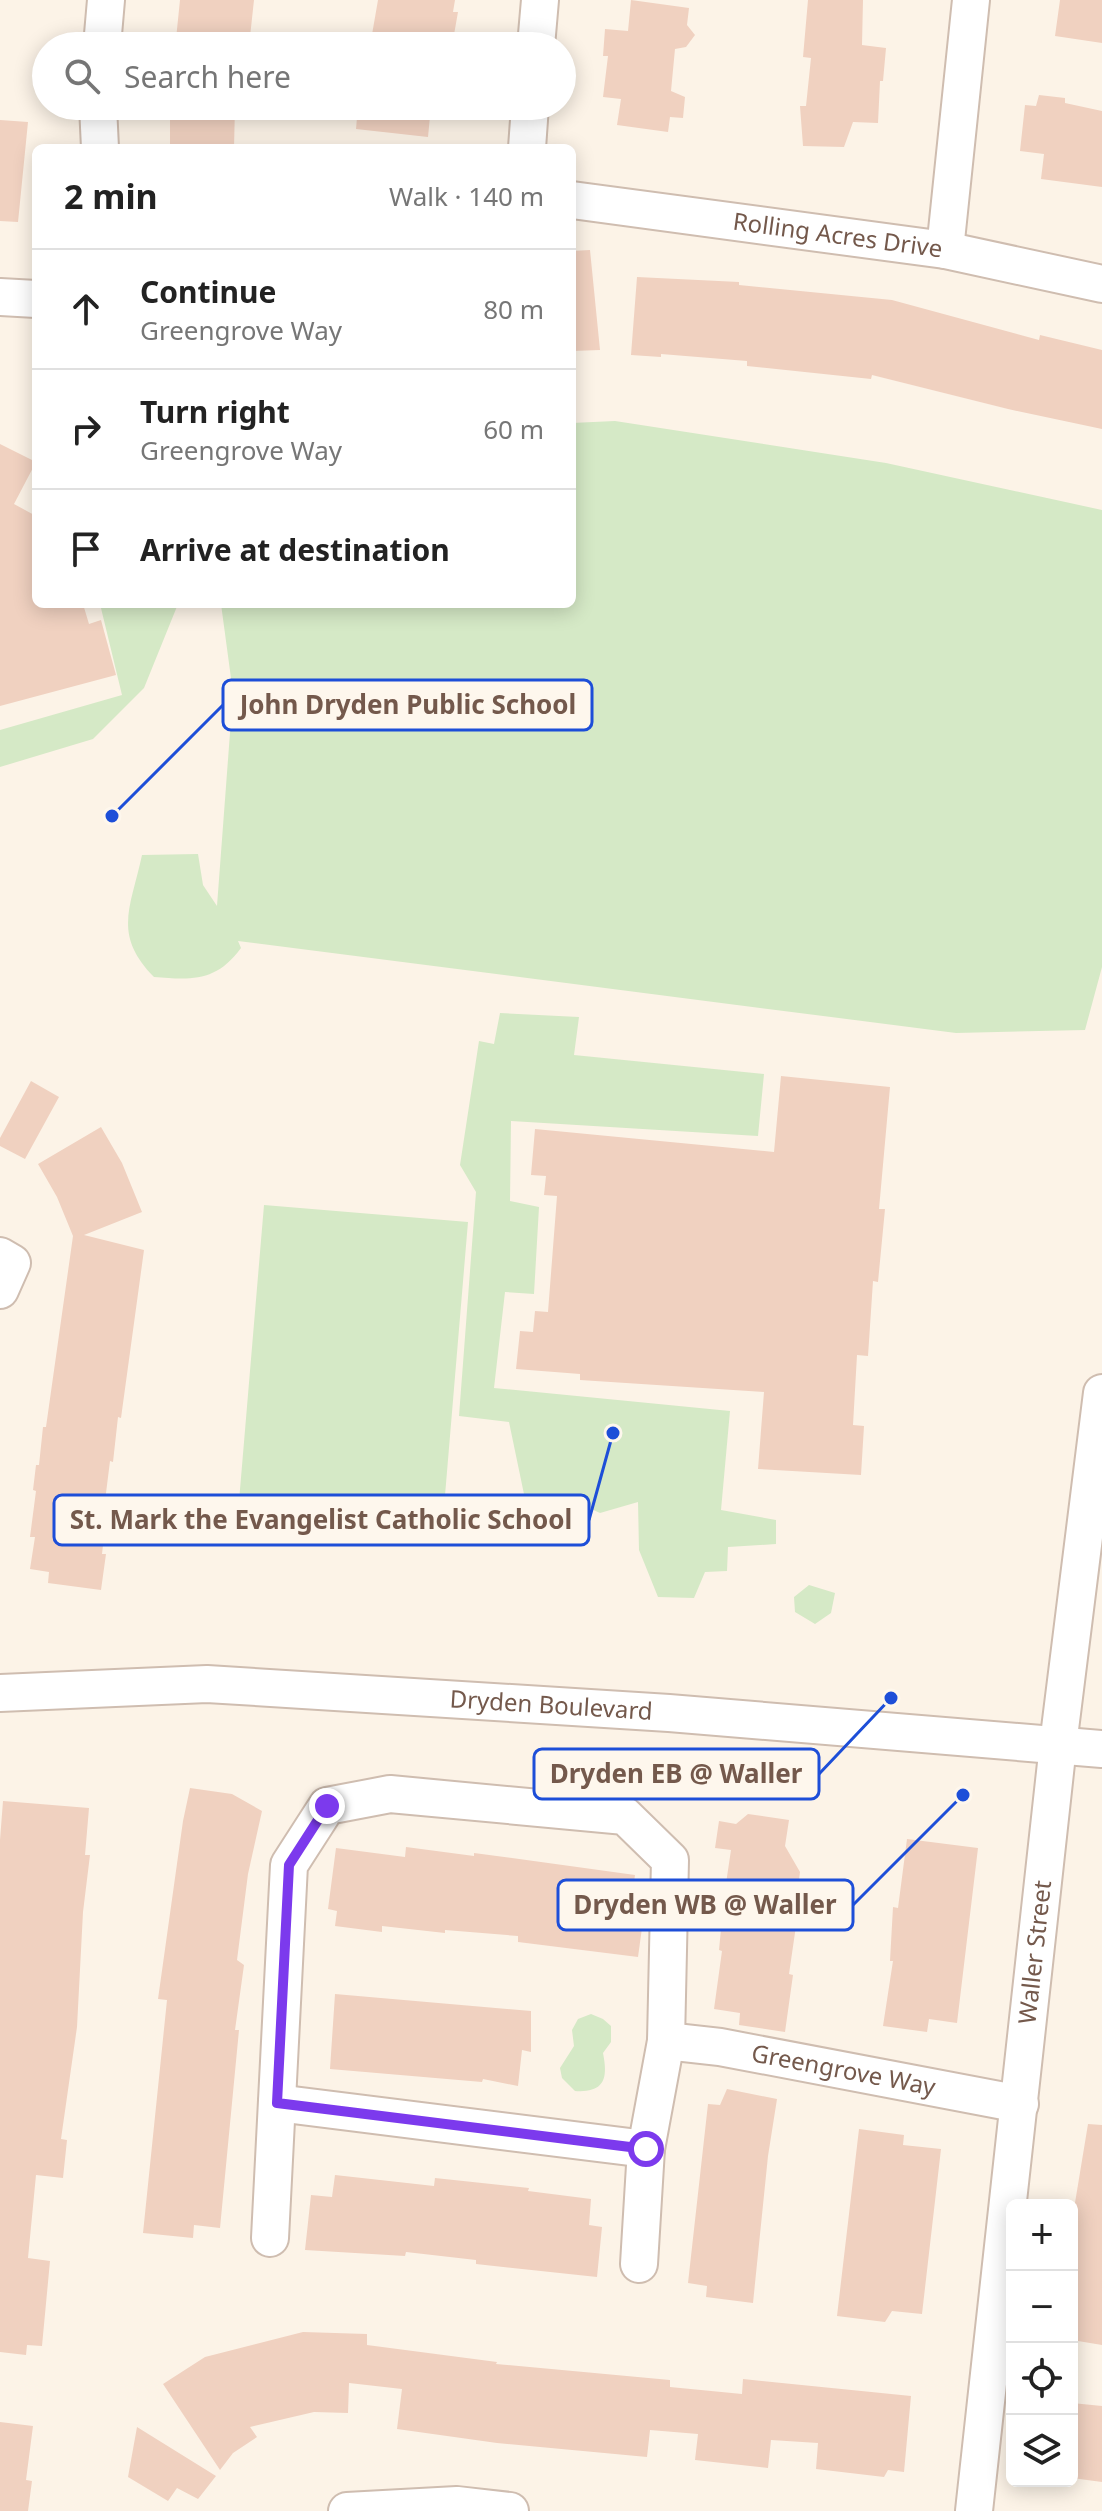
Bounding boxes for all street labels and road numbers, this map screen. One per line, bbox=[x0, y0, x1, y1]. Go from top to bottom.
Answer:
street label: Rolling Acres Drive bbox=[731, 204, 945, 264]
street label: Dryden Boulevard bbox=[449, 1681, 654, 1727]
street label: Waller Street bbox=[1009, 1878, 1058, 2026]
street label: Greengrove Way bbox=[749, 2035, 939, 2103]

